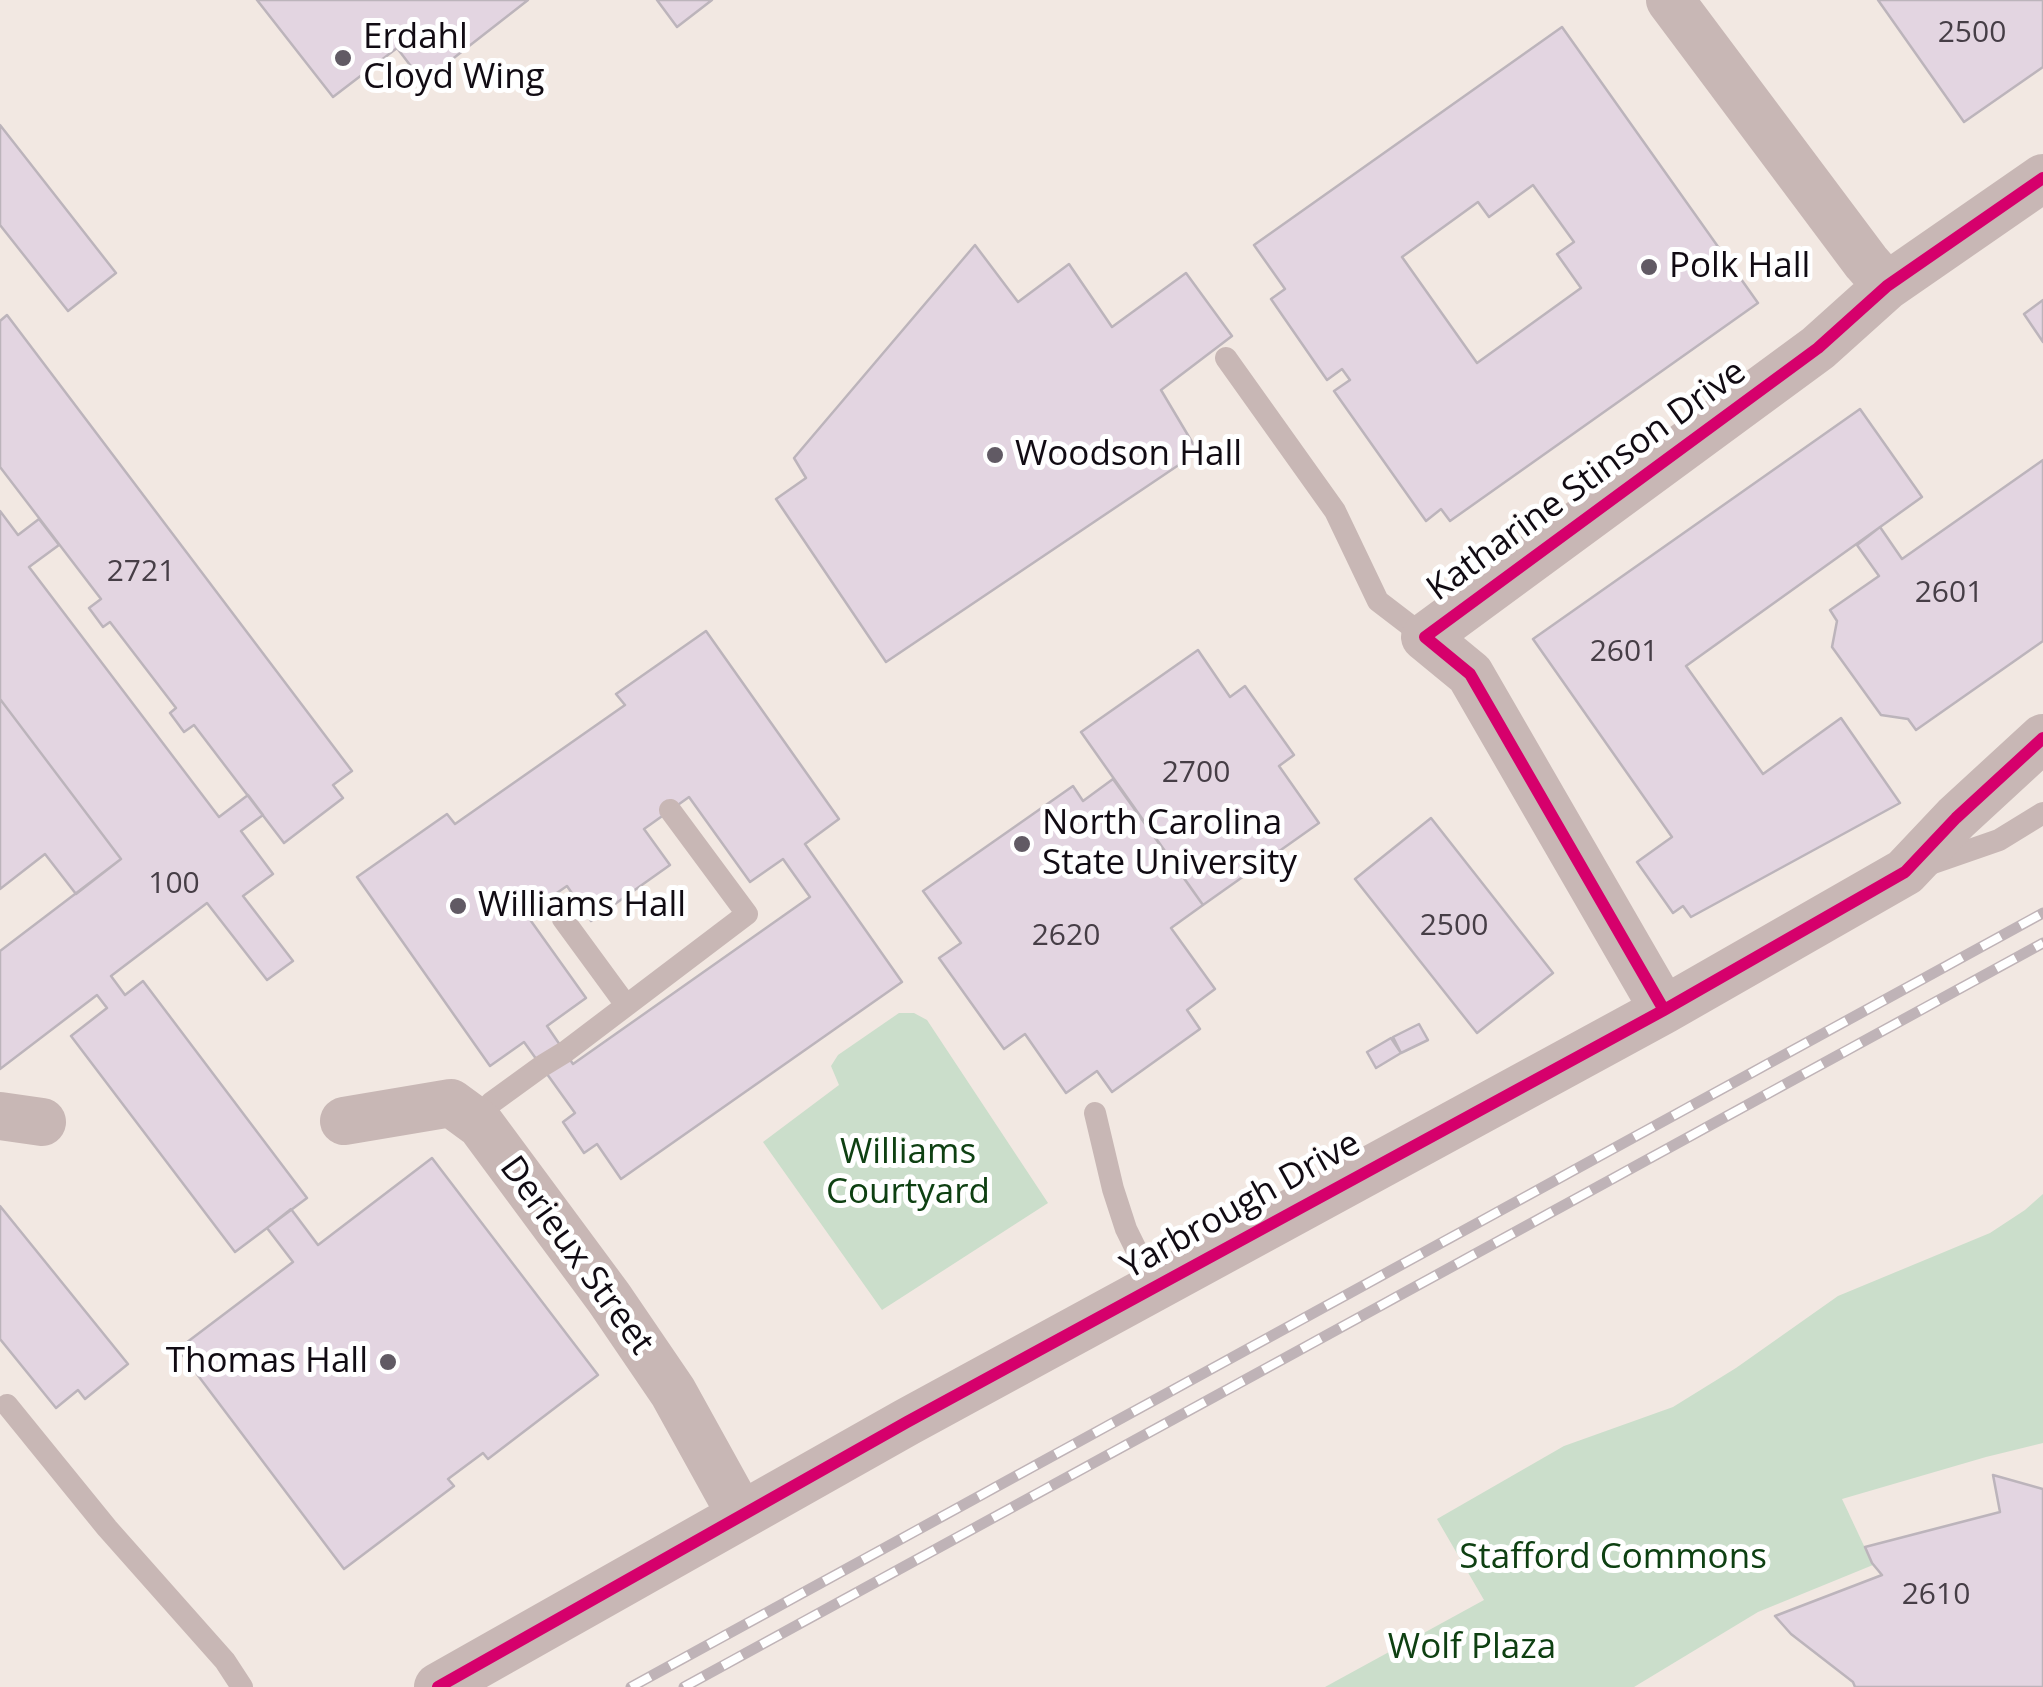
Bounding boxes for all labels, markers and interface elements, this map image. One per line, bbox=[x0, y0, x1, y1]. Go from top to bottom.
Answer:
house number: 2500 bbox=[1938, 15, 2006, 51]
place label: Erdahl Cloyd Wing bbox=[363, 17, 545, 99]
marker: Erdahl Cloyd Wing bbox=[332, 47, 354, 69]
place label: Polk Hall bbox=[1669, 246, 1810, 288]
marker: Polk Hall bbox=[1638, 256, 1660, 278]
street label: Katharine Stinson Drive bbox=[1420, 351, 1754, 611]
place label: Woodson Hall bbox=[1015, 434, 1242, 476]
marker: Woodson Hall bbox=[984, 444, 1006, 466]
house number: 2721 bbox=[107, 554, 175, 590]
house number: 2601 bbox=[1915, 575, 1983, 611]
house number: 2601 bbox=[1590, 634, 1658, 670]
house number: 2700 bbox=[1162, 755, 1230, 791]
place label: North Carolina State University bbox=[1042, 803, 1297, 885]
marker: North Carolina State University bbox=[1011, 833, 1033, 855]
house number: 100 bbox=[148, 866, 200, 902]
place label: Williams Hall bbox=[478, 885, 686, 927]
marker: Williams Hall bbox=[447, 895, 469, 917]
house number: 2500 bbox=[1420, 908, 1488, 944]
house number: 2620 bbox=[1032, 918, 1100, 954]
street label: Yarbrough Drive bbox=[1114, 1123, 1368, 1289]
park label: Williams Courtyard bbox=[826, 1132, 990, 1214]
street label: Derieux Street bbox=[490, 1149, 662, 1363]
place label: Thomas Hall bbox=[166, 1341, 368, 1383]
marker: Thomas Hall bbox=[377, 1351, 399, 1373]
park label: Stafford Commons bbox=[1459, 1537, 1767, 1579]
house number: 2610 bbox=[1902, 1577, 1970, 1613]
park label: Wolf Plaza bbox=[1388, 1627, 1556, 1669]

